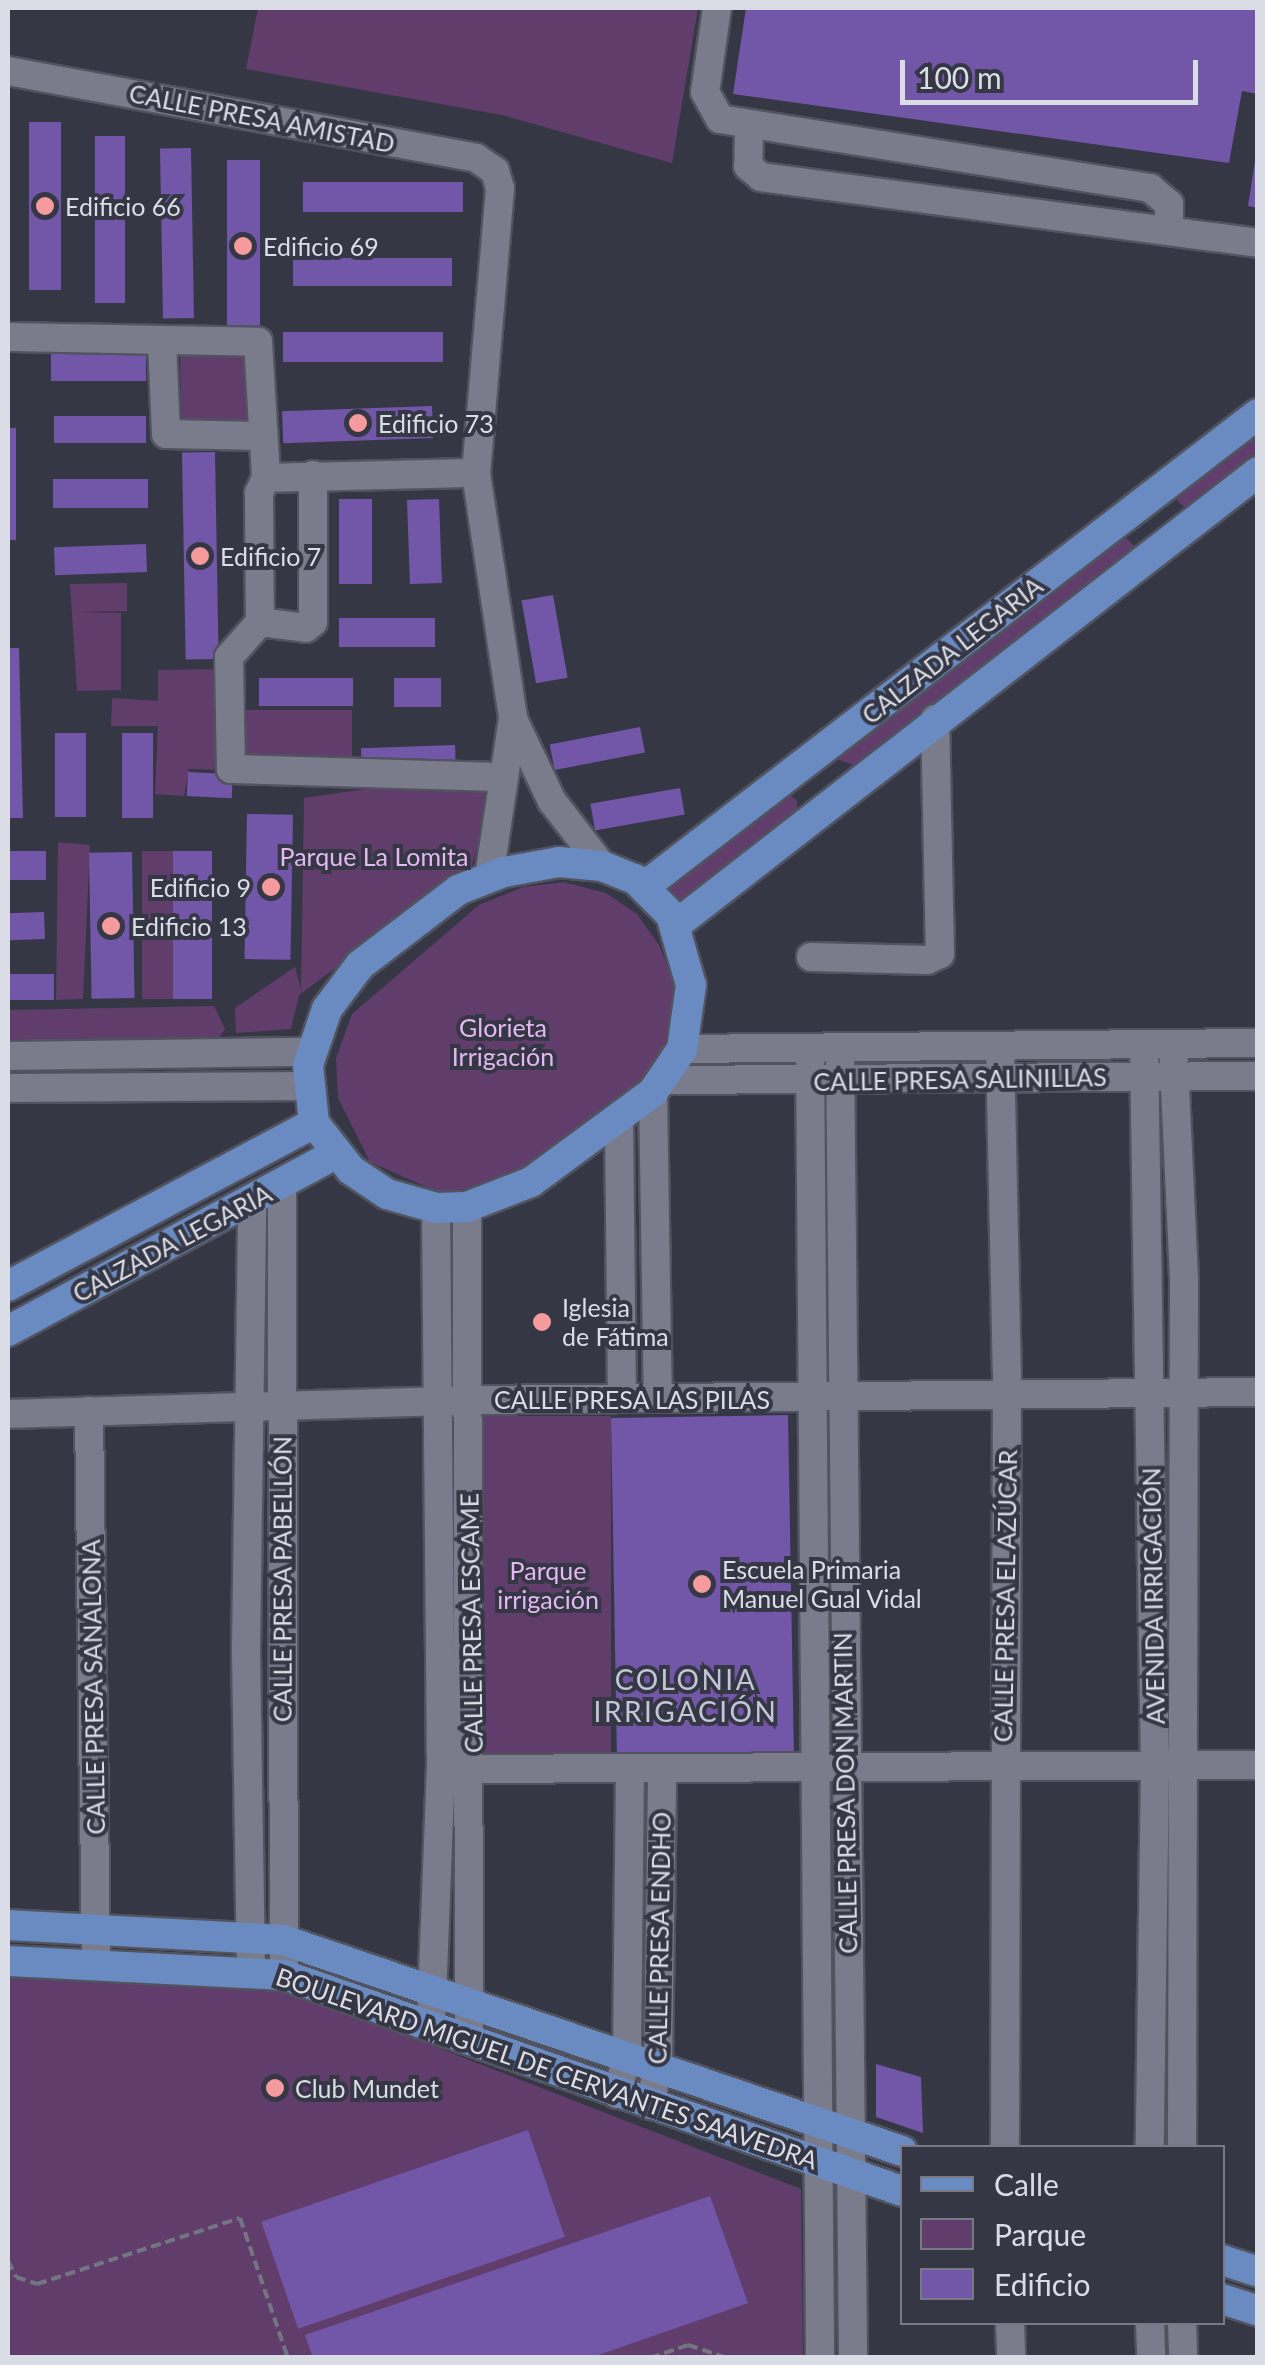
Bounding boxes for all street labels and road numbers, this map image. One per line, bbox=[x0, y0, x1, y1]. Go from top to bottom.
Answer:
street label: CALLE PRESA AMISTAD bbox=[126, 77, 398, 159]
street label: CALZADA LEGARIA bbox=[855, 570, 1049, 730]
street label: CALLE PRESA SALINILLAS bbox=[813, 1061, 1107, 1097]
street label: CALZADA LEGARIA bbox=[67, 1178, 277, 1308]
street label: CALLE PRESA LAS PILAS bbox=[494, 1384, 770, 1414]
street label: CALLE PRESA PABELLÓN bbox=[267, 1435, 297, 1723]
street label: CALLE PRESA EL AZÚCAR bbox=[987, 1448, 1023, 1744]
street label: AVENIDA IRRIGACIÓN bbox=[1136, 1467, 1170, 1725]
street label: CALLE PRESA ESCAME bbox=[454, 1492, 488, 1754]
street label: CALLE PRESA SANALONA bbox=[75, 1539, 111, 1835]
street label: CALLE PRESA DON MARTIN bbox=[827, 1632, 863, 1954]
street label: CALLE PRESA ENDHO bbox=[642, 1811, 676, 2065]
street label: BOULEVARD MIGUEL DE CERVANTES SAAVEDRA bbox=[272, 1961, 822, 2175]

